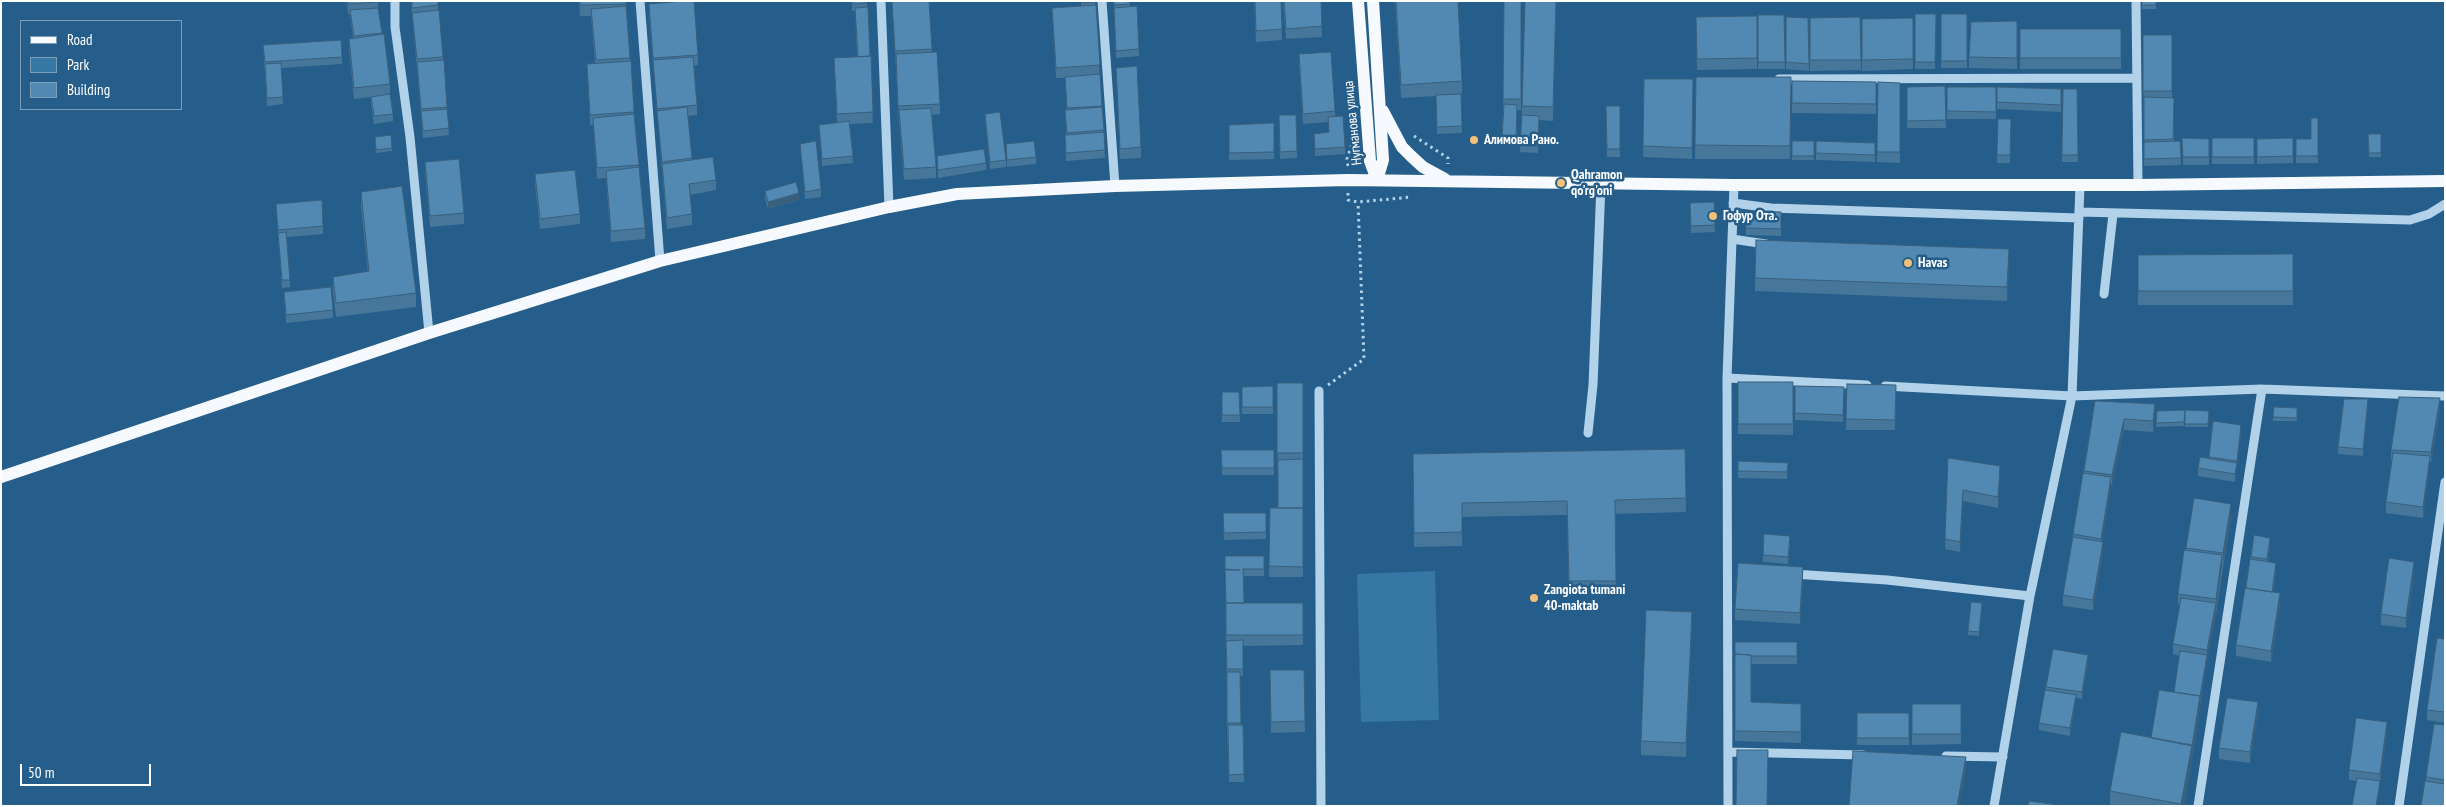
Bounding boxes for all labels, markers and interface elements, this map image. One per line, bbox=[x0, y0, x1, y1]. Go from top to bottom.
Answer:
legend bbox=[20, 20, 182, 110]
text: Road bbox=[67, 30, 93, 49]
text: Park bbox=[67, 55, 89, 74]
text: Building bbox=[67, 80, 110, 99]
street label: Нугманова улица bbox=[1340, 80, 1366, 166]
place label: Алимова Рано. bbox=[1484, 132, 1559, 148]
marker: Алимова Рано. bbox=[1468, 134, 1480, 146]
place label: Qahramon qo'rg'oni bbox=[1571, 167, 1622, 200]
marker: Qahramon qo'rg'oni bbox=[1555, 177, 1567, 189]
place label: Гофур Ота. bbox=[1723, 208, 1777, 224]
marker: Гофур Ота. bbox=[1707, 210, 1719, 222]
place label: Havas bbox=[1918, 255, 1948, 271]
marker: Havas bbox=[1902, 257, 1914, 269]
place label: Zangiota tumani 40-maktab bbox=[1544, 582, 1625, 614]
marker: Zangiota tumani 40-maktab bbox=[1528, 592, 1540, 604]
scale bar bbox=[22, 754, 154, 786]
text: 50 m bbox=[28, 763, 54, 782]

